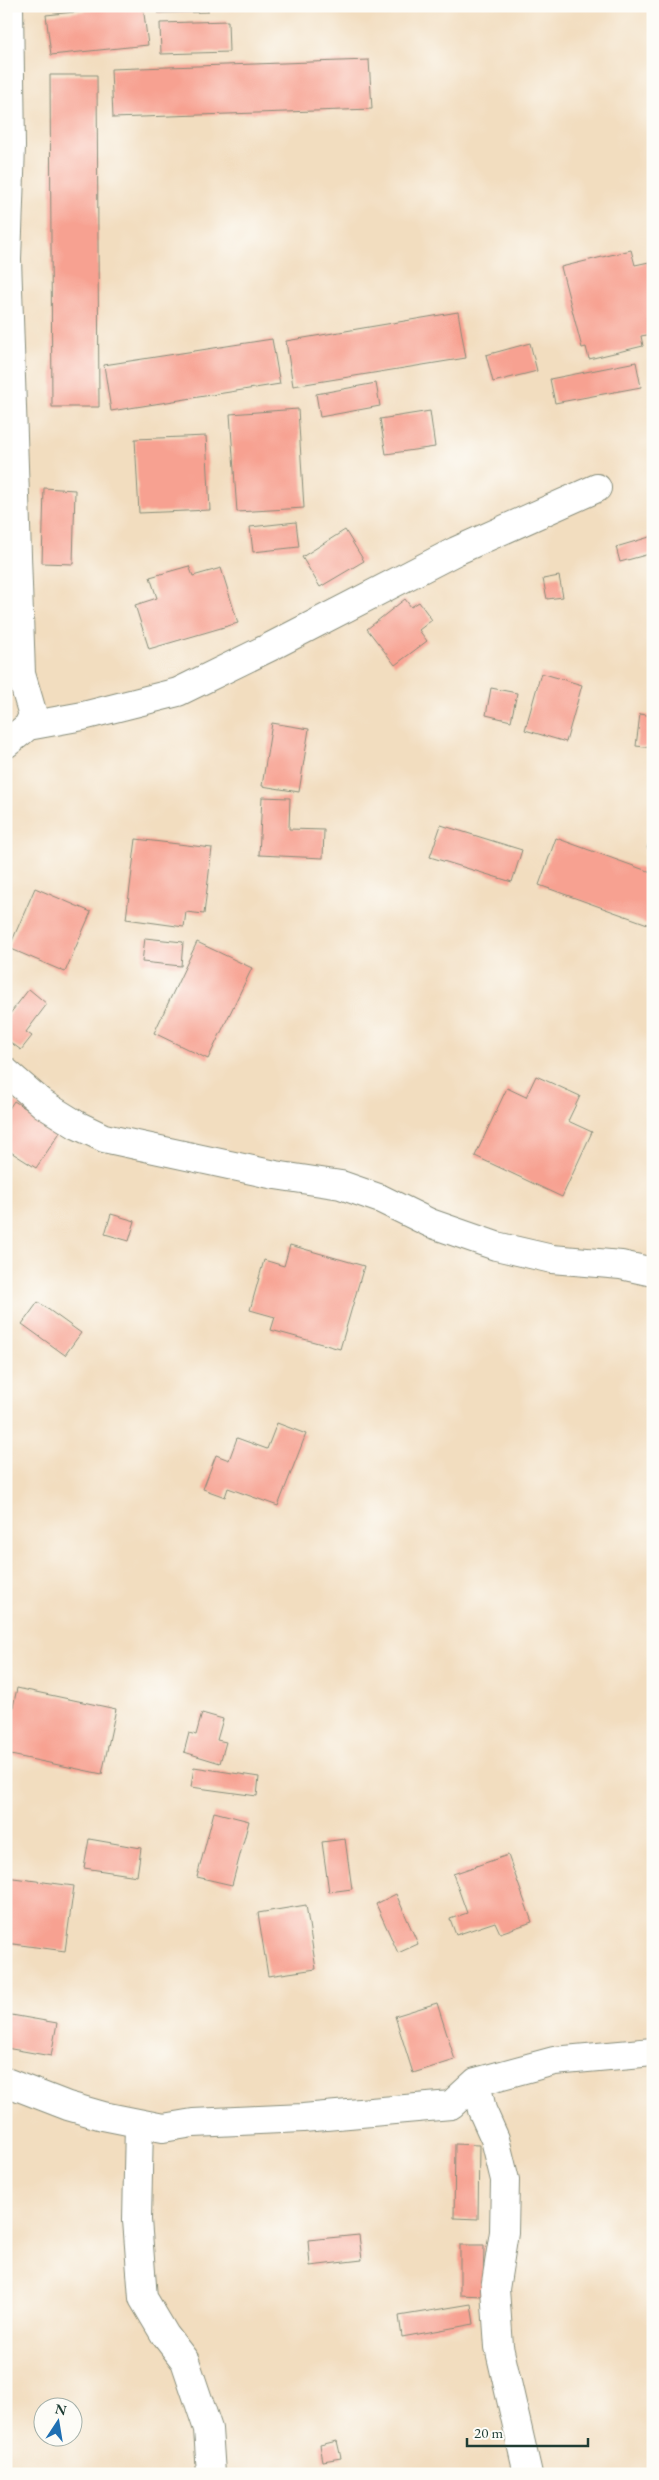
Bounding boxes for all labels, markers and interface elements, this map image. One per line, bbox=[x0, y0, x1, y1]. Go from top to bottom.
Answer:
north arrow bbox=[32, 2398, 82, 2448]
text: N bbox=[53, 2399, 69, 2419]
scale bar bbox=[467, 2415, 588, 2447]
text: 20 m bbox=[474, 2423, 503, 2442]

